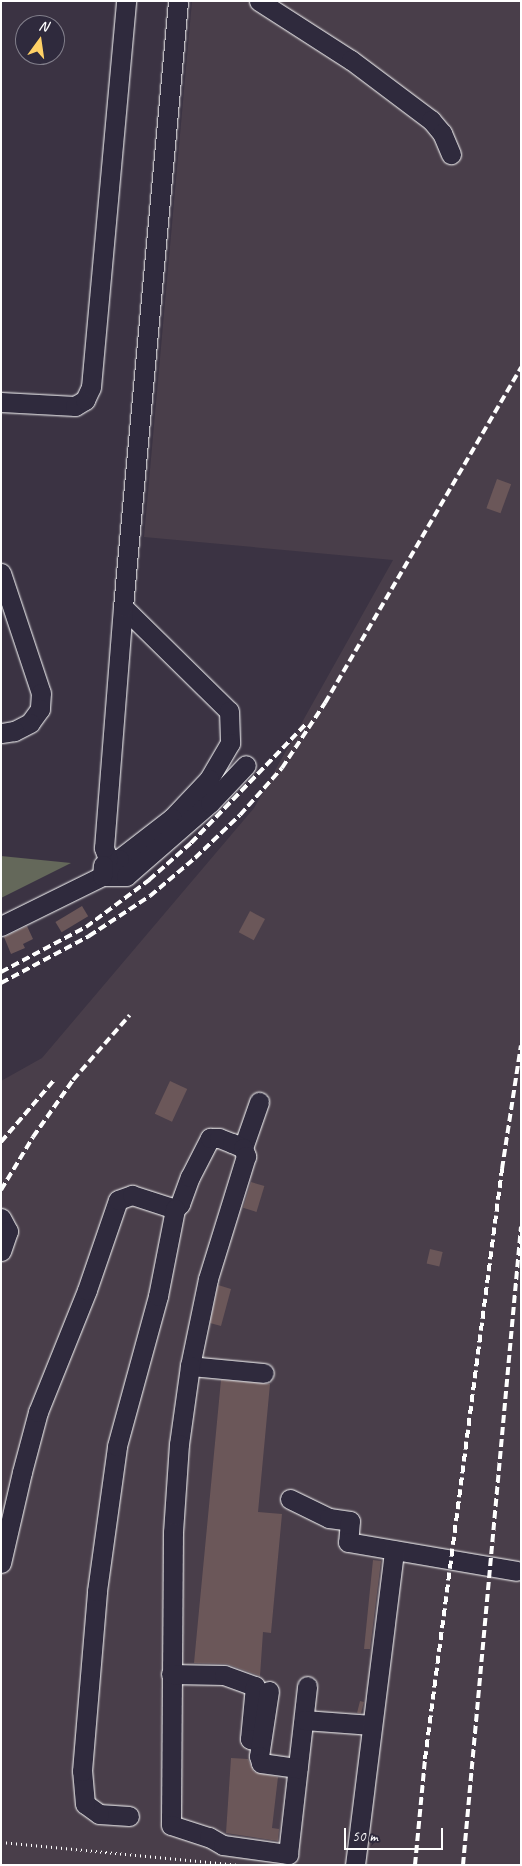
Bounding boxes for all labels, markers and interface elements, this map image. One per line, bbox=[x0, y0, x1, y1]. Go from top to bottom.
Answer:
north arrow bbox=[15, 15, 65, 65]
text: N bbox=[37, 17, 50, 35]
scale bar bbox=[347, 1818, 446, 1850]
text: 50 m bbox=[352, 1827, 378, 1846]

